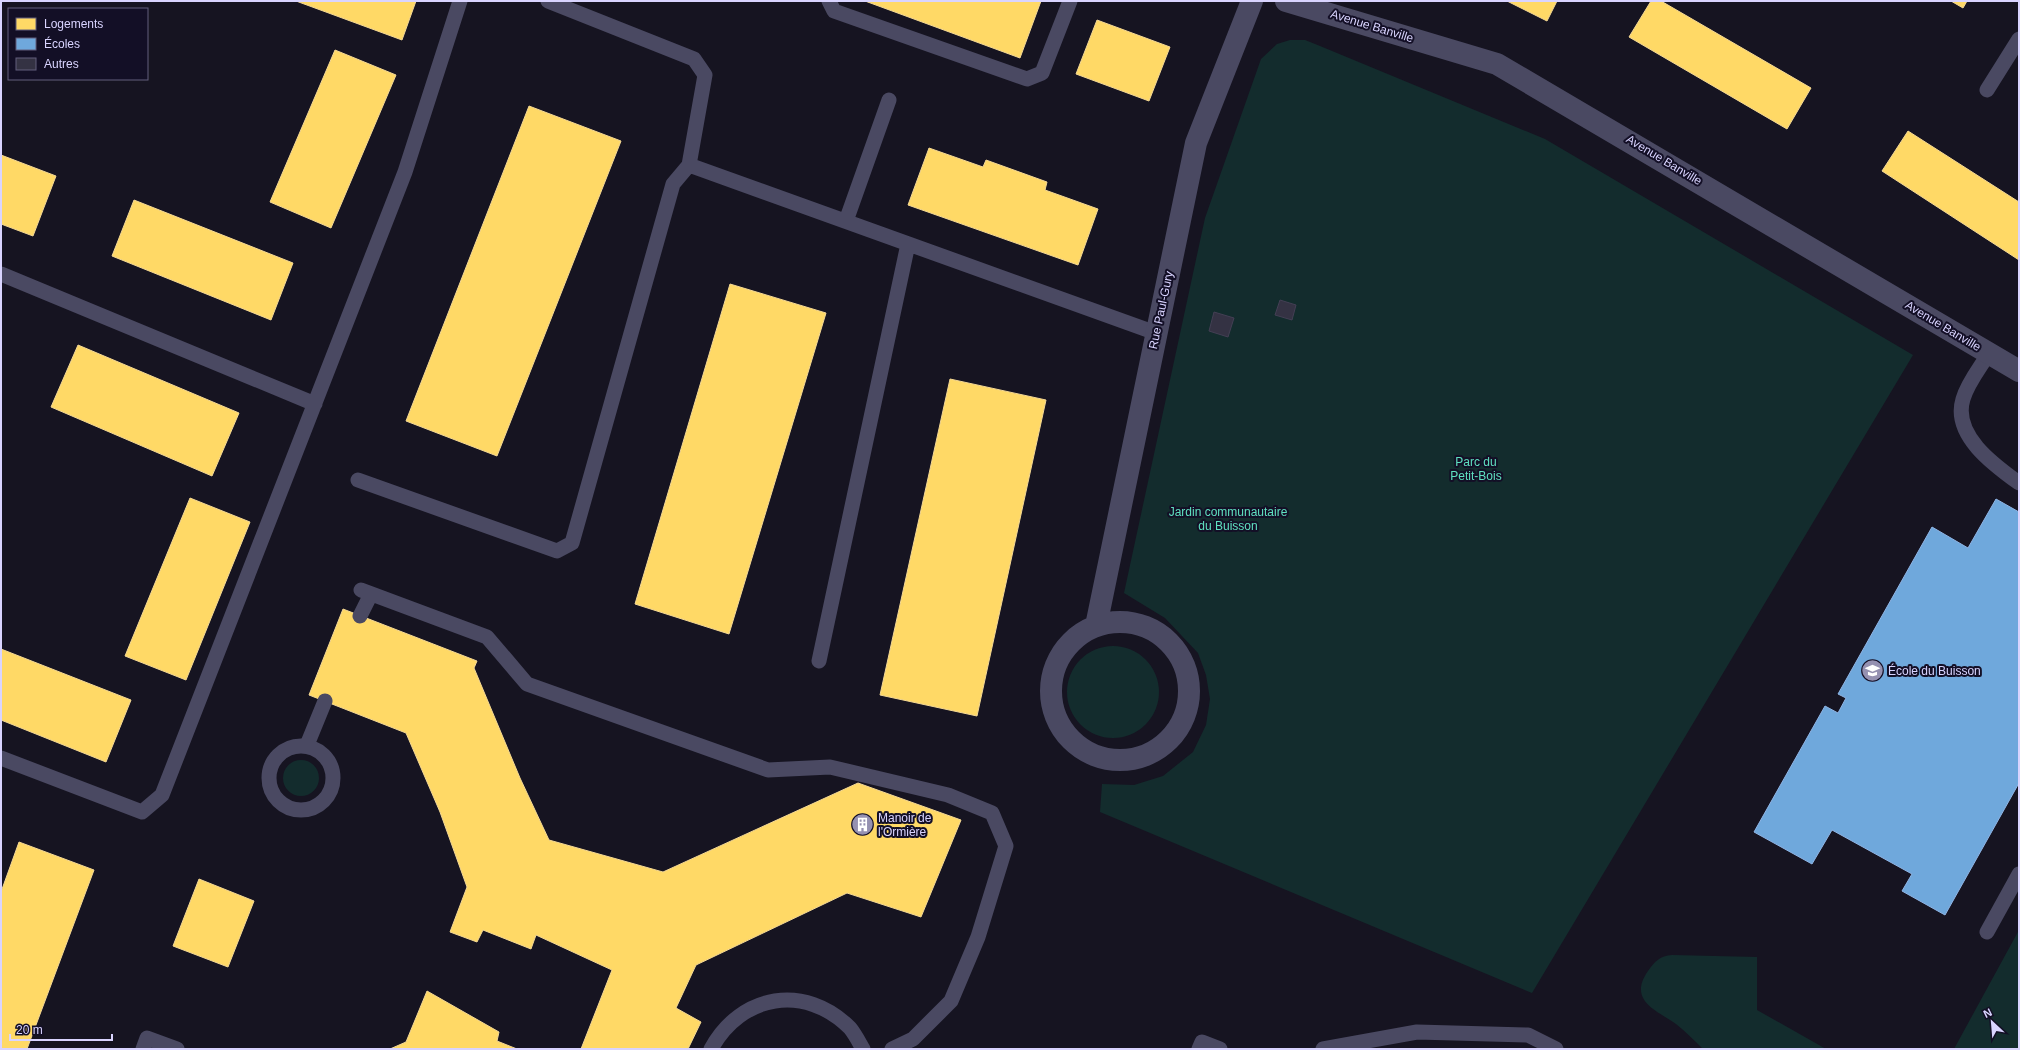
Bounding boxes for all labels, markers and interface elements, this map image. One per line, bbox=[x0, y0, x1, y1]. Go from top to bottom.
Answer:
street label: Avenue Banville bbox=[1329, 7, 1415, 45]
legend bbox=[8, 8, 148, 80]
text: Logements bbox=[44, 17, 103, 31]
text: Écoles bbox=[44, 36, 80, 51]
text: Autres bbox=[44, 57, 79, 71]
street label: Avenue Banville bbox=[1624, 132, 1705, 188]
street label: Rue Paul-Gury bbox=[1146, 270, 1176, 350]
street label: Avenue Banville bbox=[1903, 298, 1984, 354]
park label: Parc du Petit-Bois bbox=[1450, 455, 1502, 483]
park label: Jardin communautaire du Buisson bbox=[1169, 505, 1288, 533]
school or university icon: École du Buisson bbox=[1859, 658, 1885, 684]
place label: École du Buisson bbox=[1888, 663, 1981, 678]
place label: Manoir de l'Ormière bbox=[878, 811, 932, 839]
building icon: Manoir de l'Ormière bbox=[849, 812, 875, 838]
north arrow bbox=[1972, 1002, 2012, 1042]
text: N bbox=[1981, 1006, 1994, 1020]
scale bar bbox=[10, 1016, 112, 1042]
text: 20 m bbox=[16, 1023, 43, 1037]

